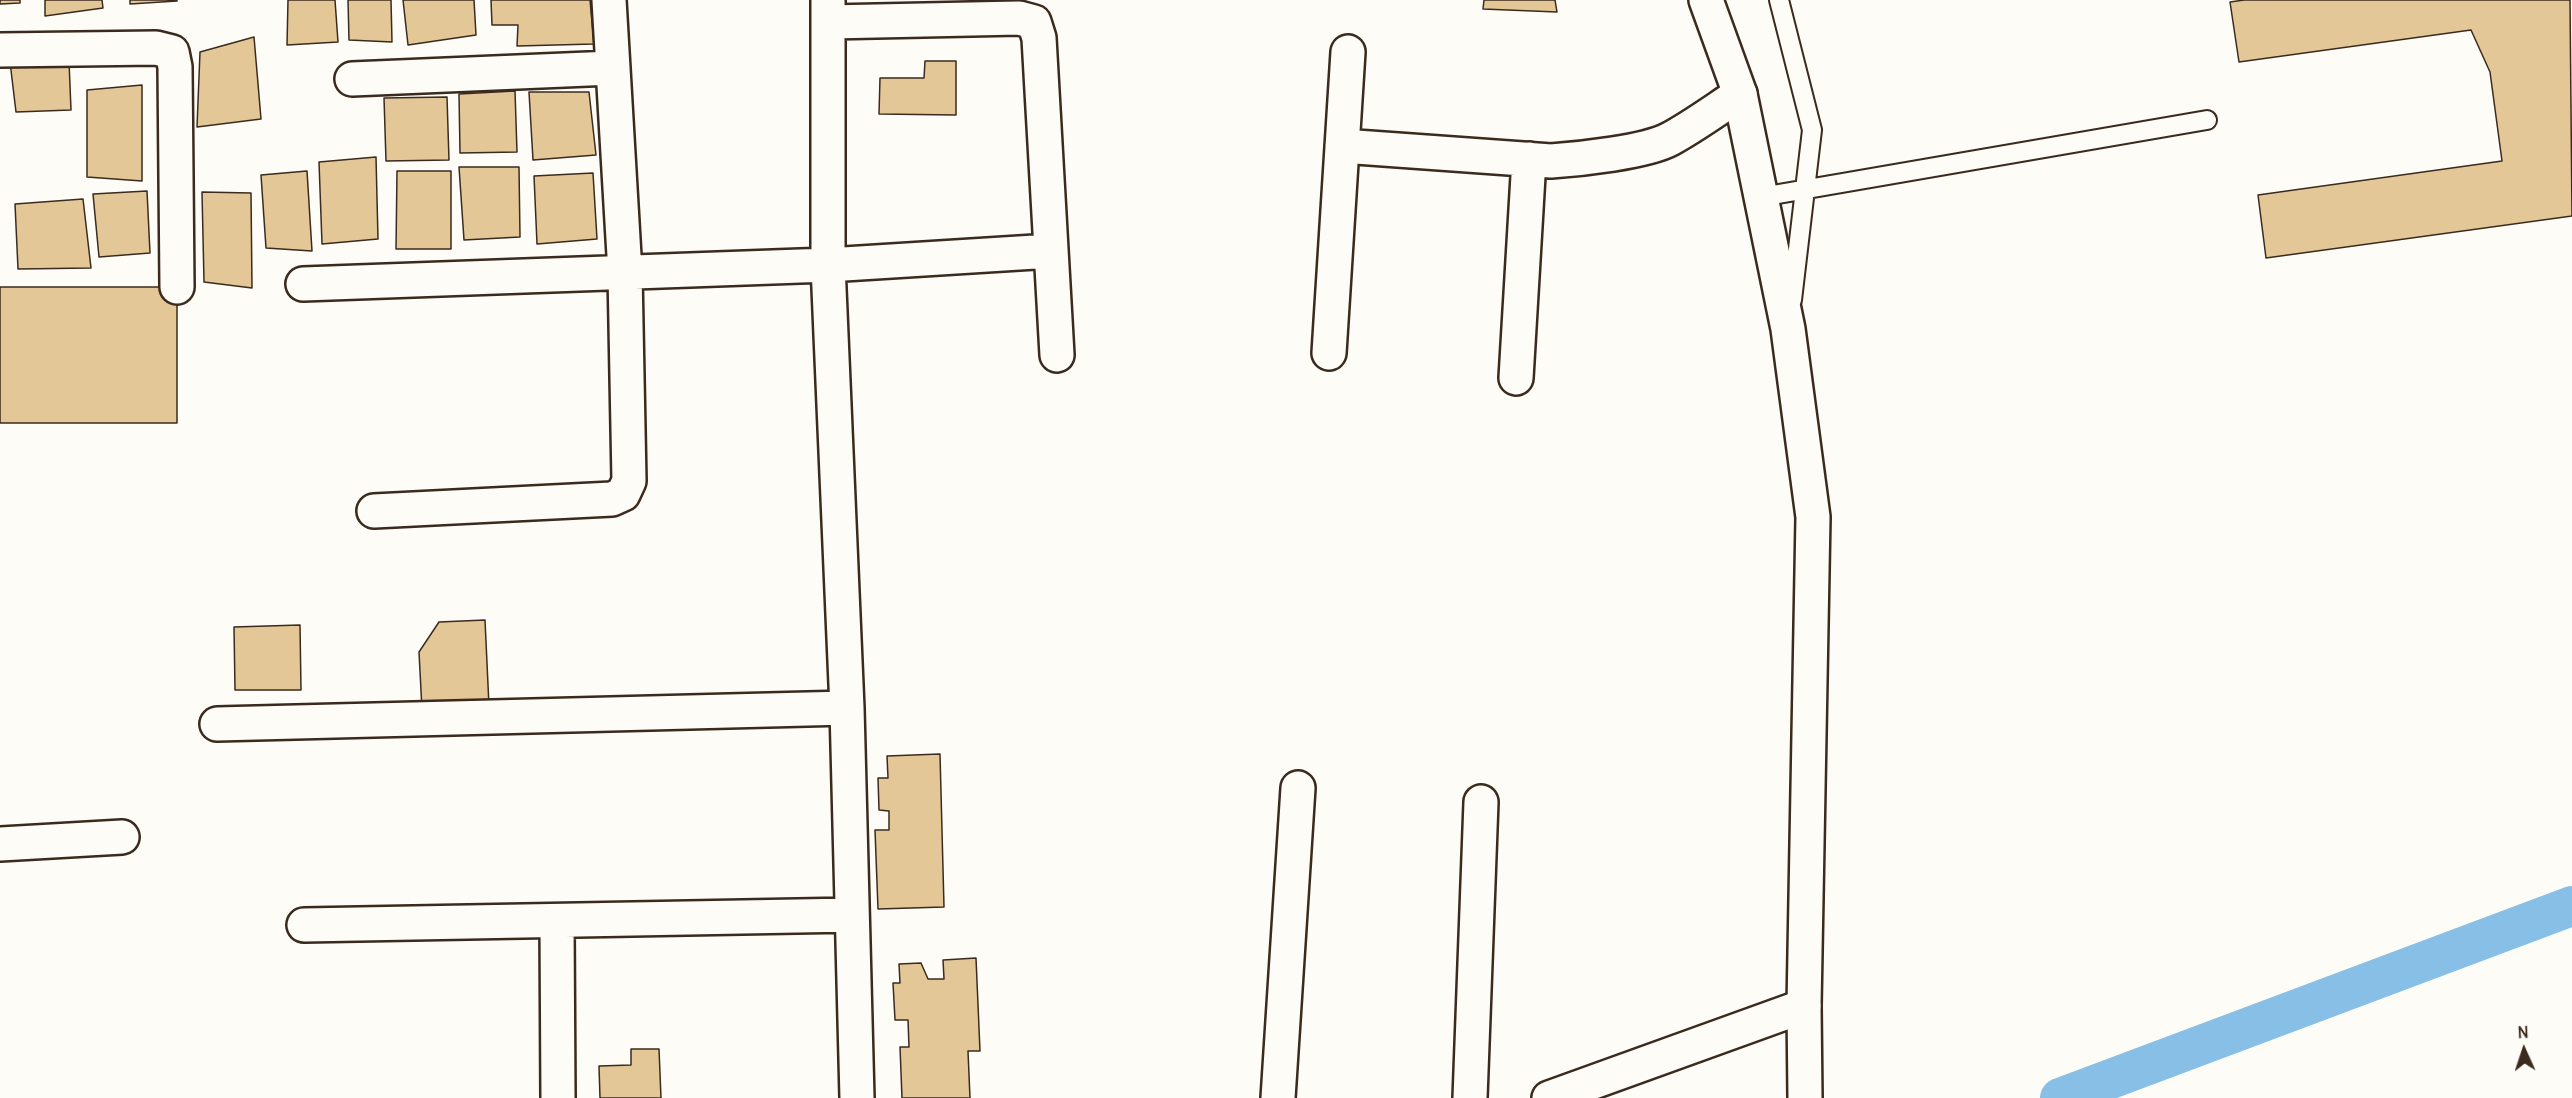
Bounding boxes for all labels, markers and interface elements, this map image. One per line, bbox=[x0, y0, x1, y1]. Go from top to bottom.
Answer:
north arrow bbox=[2494, 1020, 2554, 1080]
text: N bbox=[2517, 1022, 2529, 1042]

